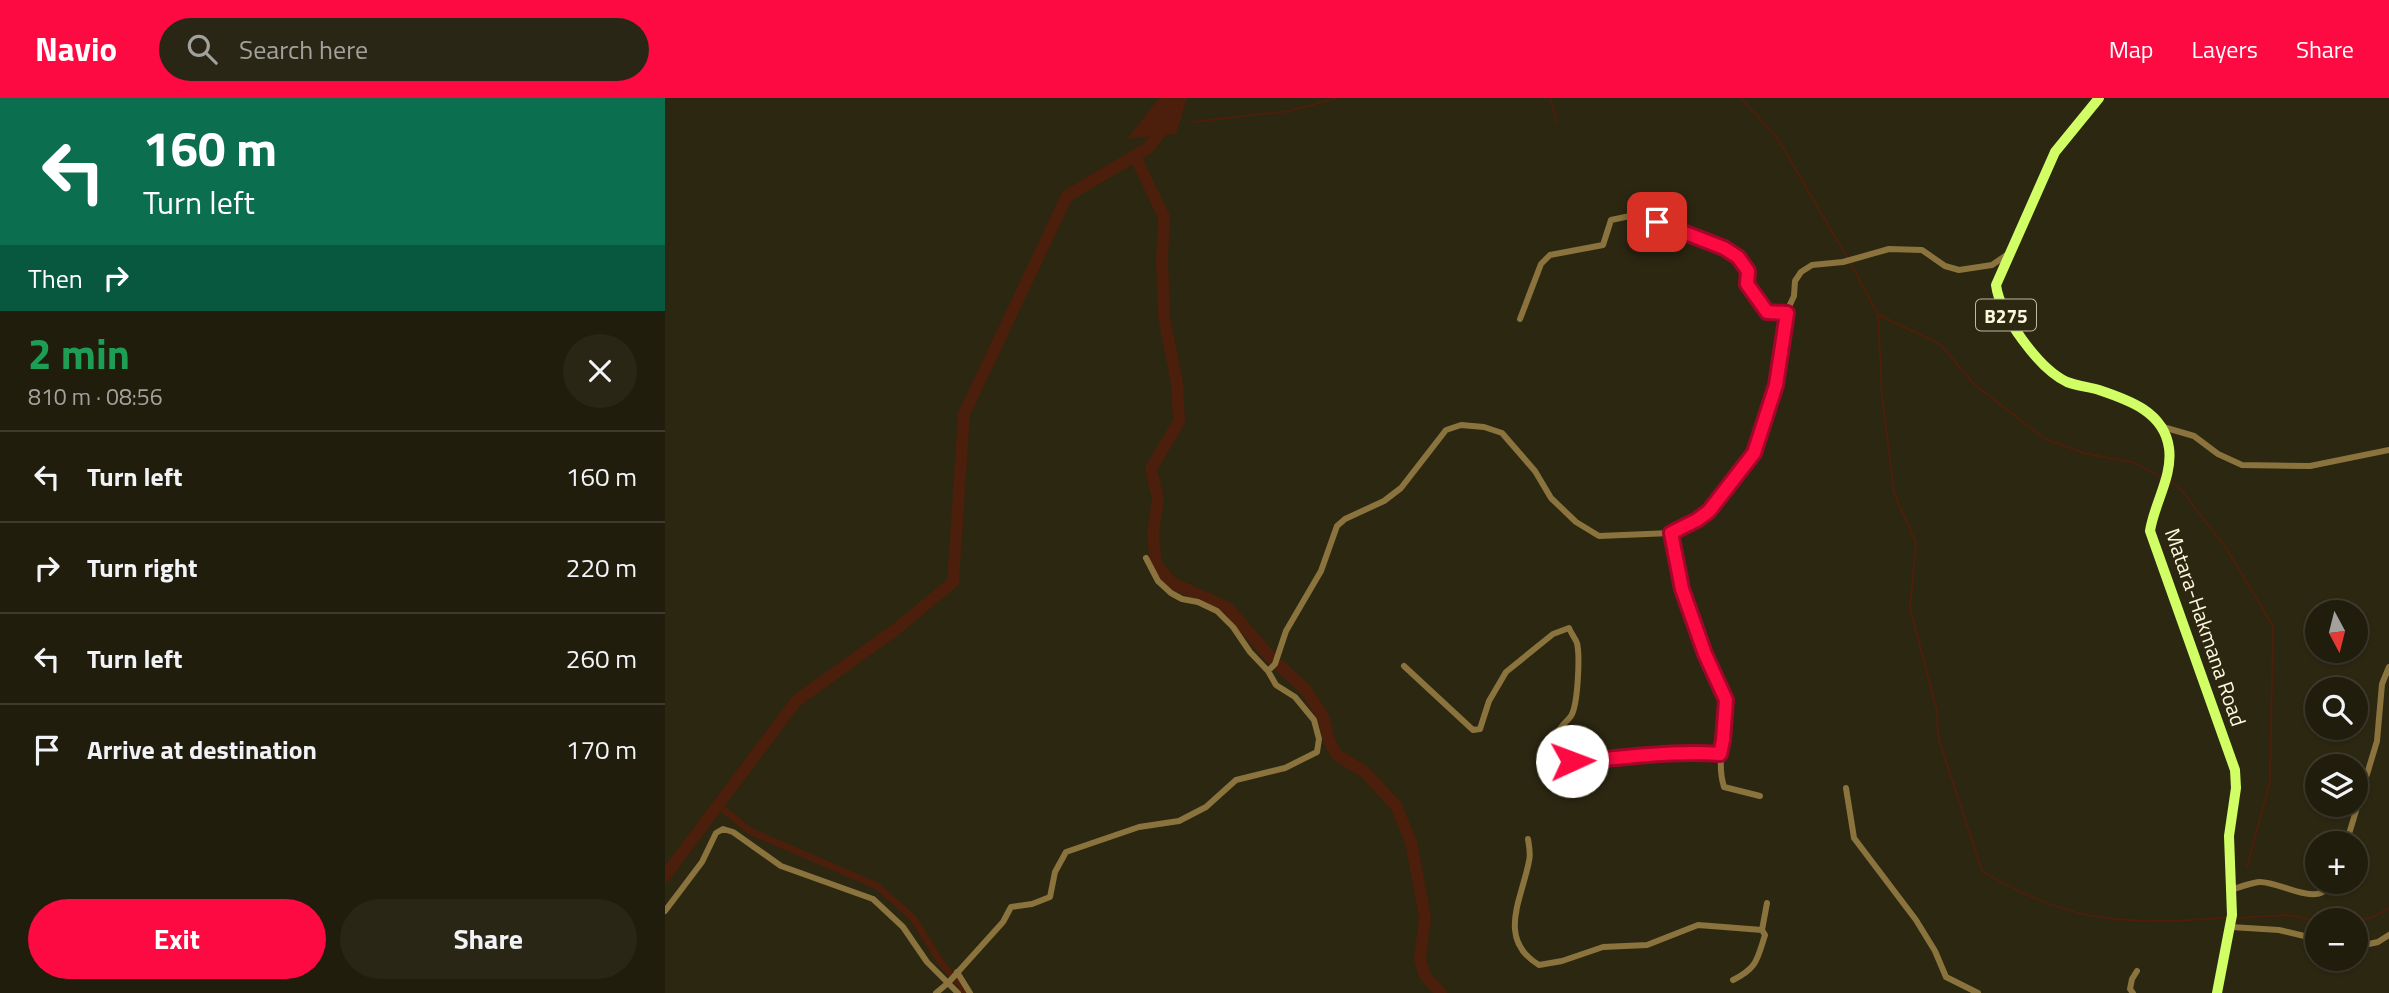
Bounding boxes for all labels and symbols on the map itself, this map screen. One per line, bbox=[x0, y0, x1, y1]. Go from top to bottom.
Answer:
pin bbox=[1627, 192, 1687, 252]
road number: B275 bbox=[1976, 300, 2036, 330]
street label: Matara-Hakmana Road bbox=[2157, 524, 2255, 730]
north arrow bbox=[2305, 600, 2368, 663]
position arrow bbox=[1535, 724, 1609, 798]

